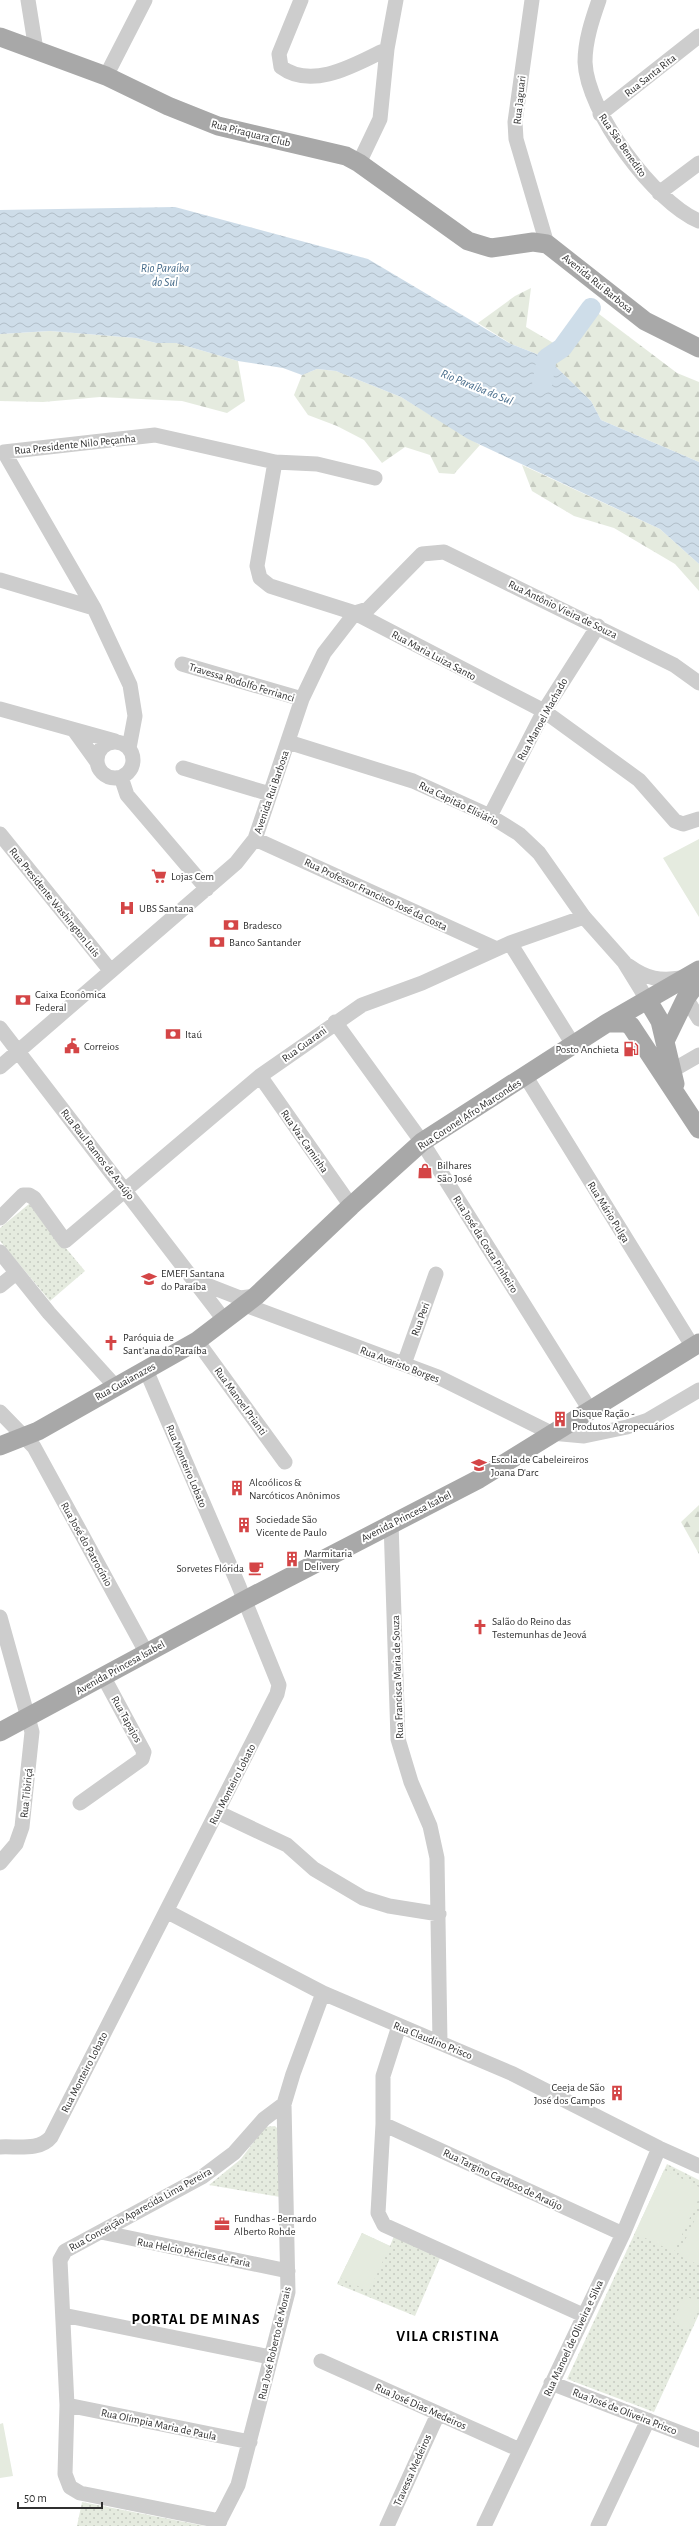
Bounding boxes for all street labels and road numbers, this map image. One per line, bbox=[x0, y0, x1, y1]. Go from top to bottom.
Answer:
street label: Rua Santa Rita bbox=[623, 52, 678, 99]
street label: Rua Jaguari bbox=[511, 75, 528, 125]
street label: Rua São Benedito bbox=[597, 112, 648, 179]
street label: Rua Piraquara Club bbox=[210, 118, 292, 149]
street label: Avenida Rui Barbosa bbox=[560, 252, 635, 315]
street label: Rua Presidente Nilo Peçanha bbox=[14, 433, 136, 456]
street label: Rua Antônio Vieira de Souza bbox=[507, 578, 619, 641]
street label: Rua Maria Luiza Santo bbox=[390, 629, 478, 682]
street label: Travessa Rodolfo Ferrianci bbox=[188, 661, 296, 704]
street label: Rua Manoel Machado bbox=[515, 676, 570, 762]
street label: Avenida Rui Barbosa bbox=[252, 749, 291, 835]
street label: Rua Capitão Elisiário bbox=[417, 779, 500, 828]
street label: Rua Presidente Washington Luis bbox=[7, 846, 102, 959]
street label: Rua Professor Francisco José da Costa bbox=[303, 856, 449, 932]
street label: Rua Guarani bbox=[280, 1025, 329, 1064]
street label: Rua Coronel Afro Marcondes bbox=[416, 1077, 523, 1152]
street label: Rua Raul Ramos de Araújo bbox=[59, 1107, 136, 1202]
street label: Rua Vaz Caminha bbox=[279, 1108, 330, 1175]
street label: Rua Mário Pulga bbox=[585, 1180, 632, 1245]
street label: Rua José da Costa Pinheiro bbox=[451, 1194, 520, 1295]
street label: Rua Peri bbox=[409, 1301, 432, 1337]
street label: Rua Avaristo Borges bbox=[359, 1344, 441, 1385]
street label: Rua Guaianazes bbox=[93, 1360, 157, 1403]
street label: Rua Manoel Prianti bbox=[212, 1365, 269, 1437]
street label: Rua Monteiro Lobato bbox=[164, 1423, 209, 1509]
street label: Avenida Princesa Isabel bbox=[359, 1489, 453, 1544]
street label: Rua José do Patrocínio bbox=[59, 1500, 114, 1588]
street label: Rua Francisca Maria de Souza bbox=[390, 1615, 405, 1739]
street label: Avenida Princesa Isabel bbox=[74, 1638, 167, 1696]
street label: Rua Tapajos bbox=[109, 1694, 144, 1744]
street label: Rua Monteiro Lobato bbox=[207, 1742, 258, 1826]
street label: Rua Tibiriçá bbox=[18, 1768, 35, 1819]
street label: Rua Claudino Prisco bbox=[392, 2020, 474, 2061]
street label: Rua Monteiro Lobato bbox=[59, 2030, 110, 2114]
street label: Rua Targino Cardoso de Araújo bbox=[441, 2147, 564, 2212]
street label: Rua Conceição Aparecida Lima Pereira bbox=[67, 2166, 213, 2253]
street label: Rua Helcio Péricles de Faria bbox=[136, 2236, 252, 2269]
street label: Rua Manoel de Oliveira e Silva bbox=[542, 2278, 605, 2398]
street label: Rua José Roberto de Morais bbox=[256, 2286, 293, 2401]
street label: Rua José Dias Medeiros bbox=[373, 2381, 468, 2432]
street label: Rua José de Oliveira Prisco bbox=[571, 2386, 679, 2436]
street label: Rua Olímpia Maria de Paula bbox=[100, 2407, 218, 2442]
street label: Travessa Medeiros bbox=[392, 2432, 433, 2508]

